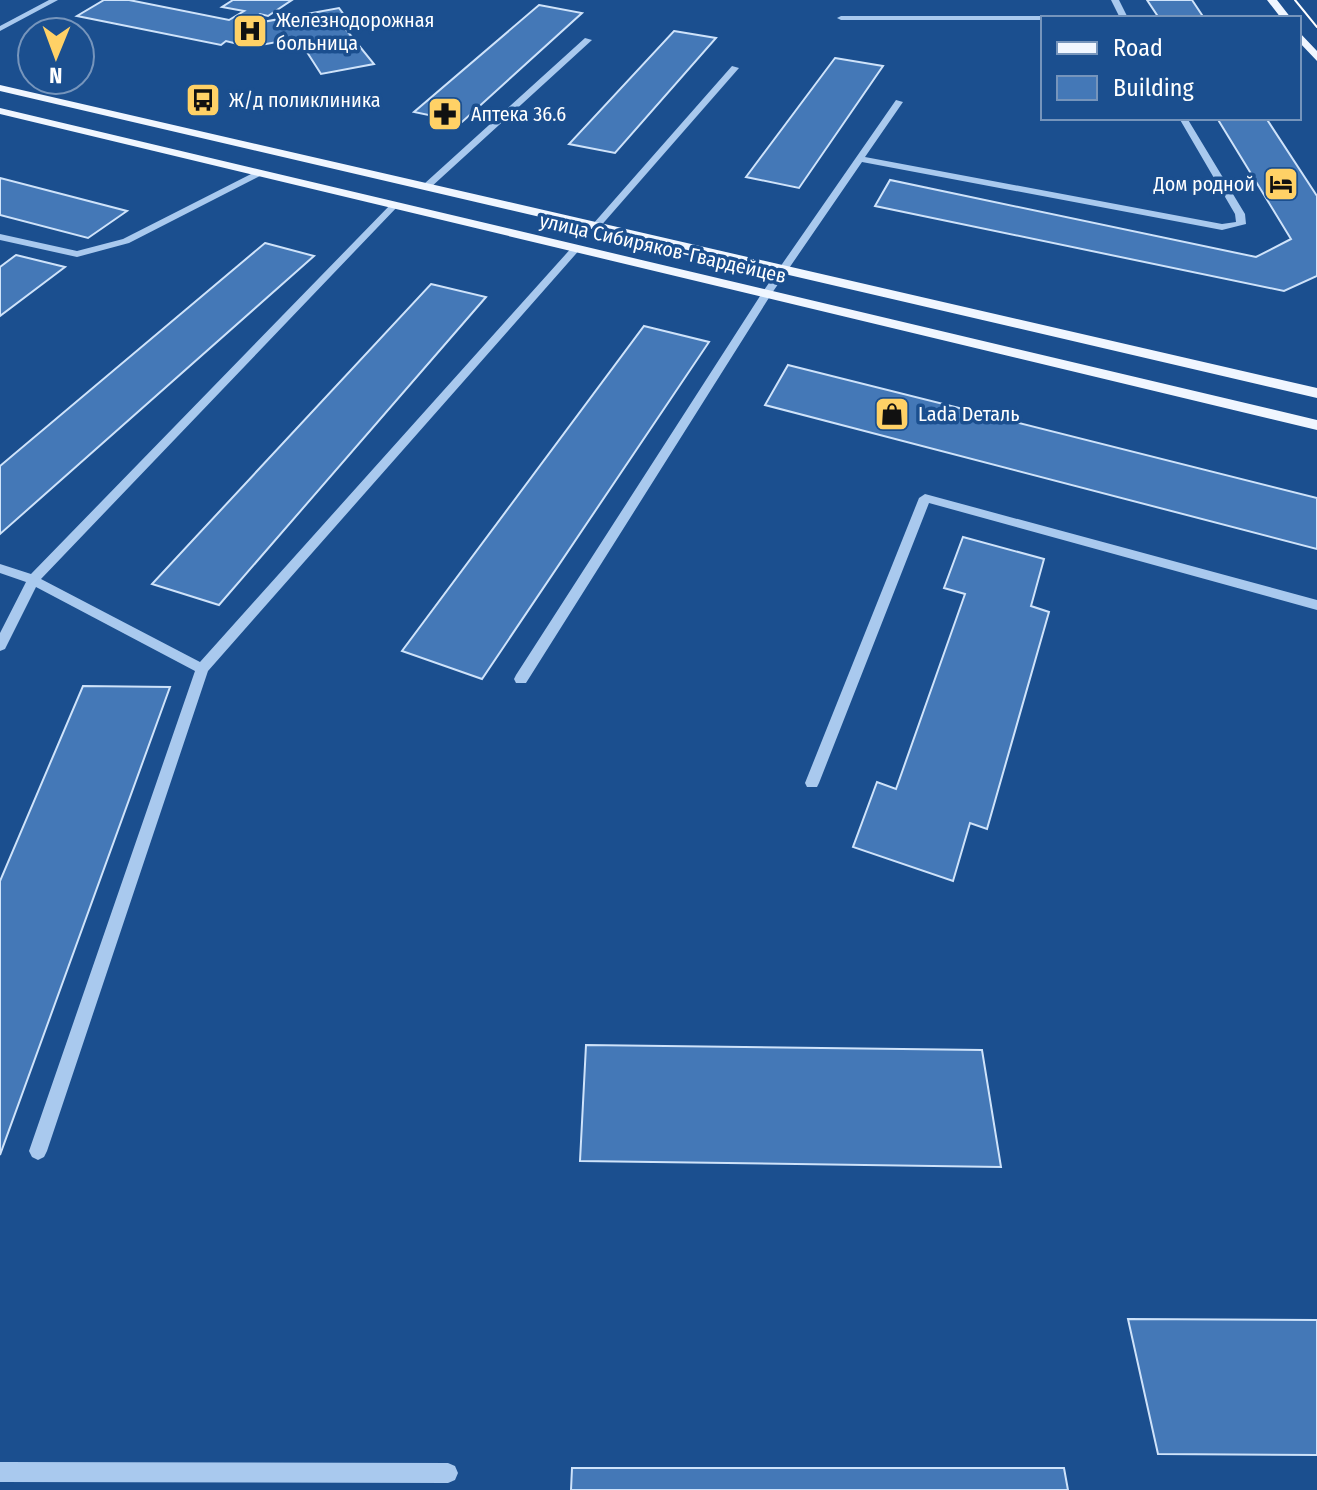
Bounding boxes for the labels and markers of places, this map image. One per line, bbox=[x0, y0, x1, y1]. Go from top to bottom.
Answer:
place label: Железнодорожная больница bbox=[276, 8, 434, 55]
hospital icon: Железнодорожная больница bbox=[231, 12, 269, 50]
bus stop icon: Ж/д поликлиника bbox=[184, 81, 222, 119]
place label: Ж/д поликлиника bbox=[229, 88, 381, 112]
pharmacy icon: Аптека 36.6 bbox=[426, 95, 464, 133]
place label: Аптека 36.6 bbox=[471, 102, 566, 126]
hotel icon: Дом родной bbox=[1262, 165, 1300, 203]
place label: Дом родной bbox=[1153, 172, 1255, 196]
shop icon: Lada Dеталь bbox=[873, 395, 911, 433]
place label: Lada Dеталь bbox=[918, 402, 1020, 426]

